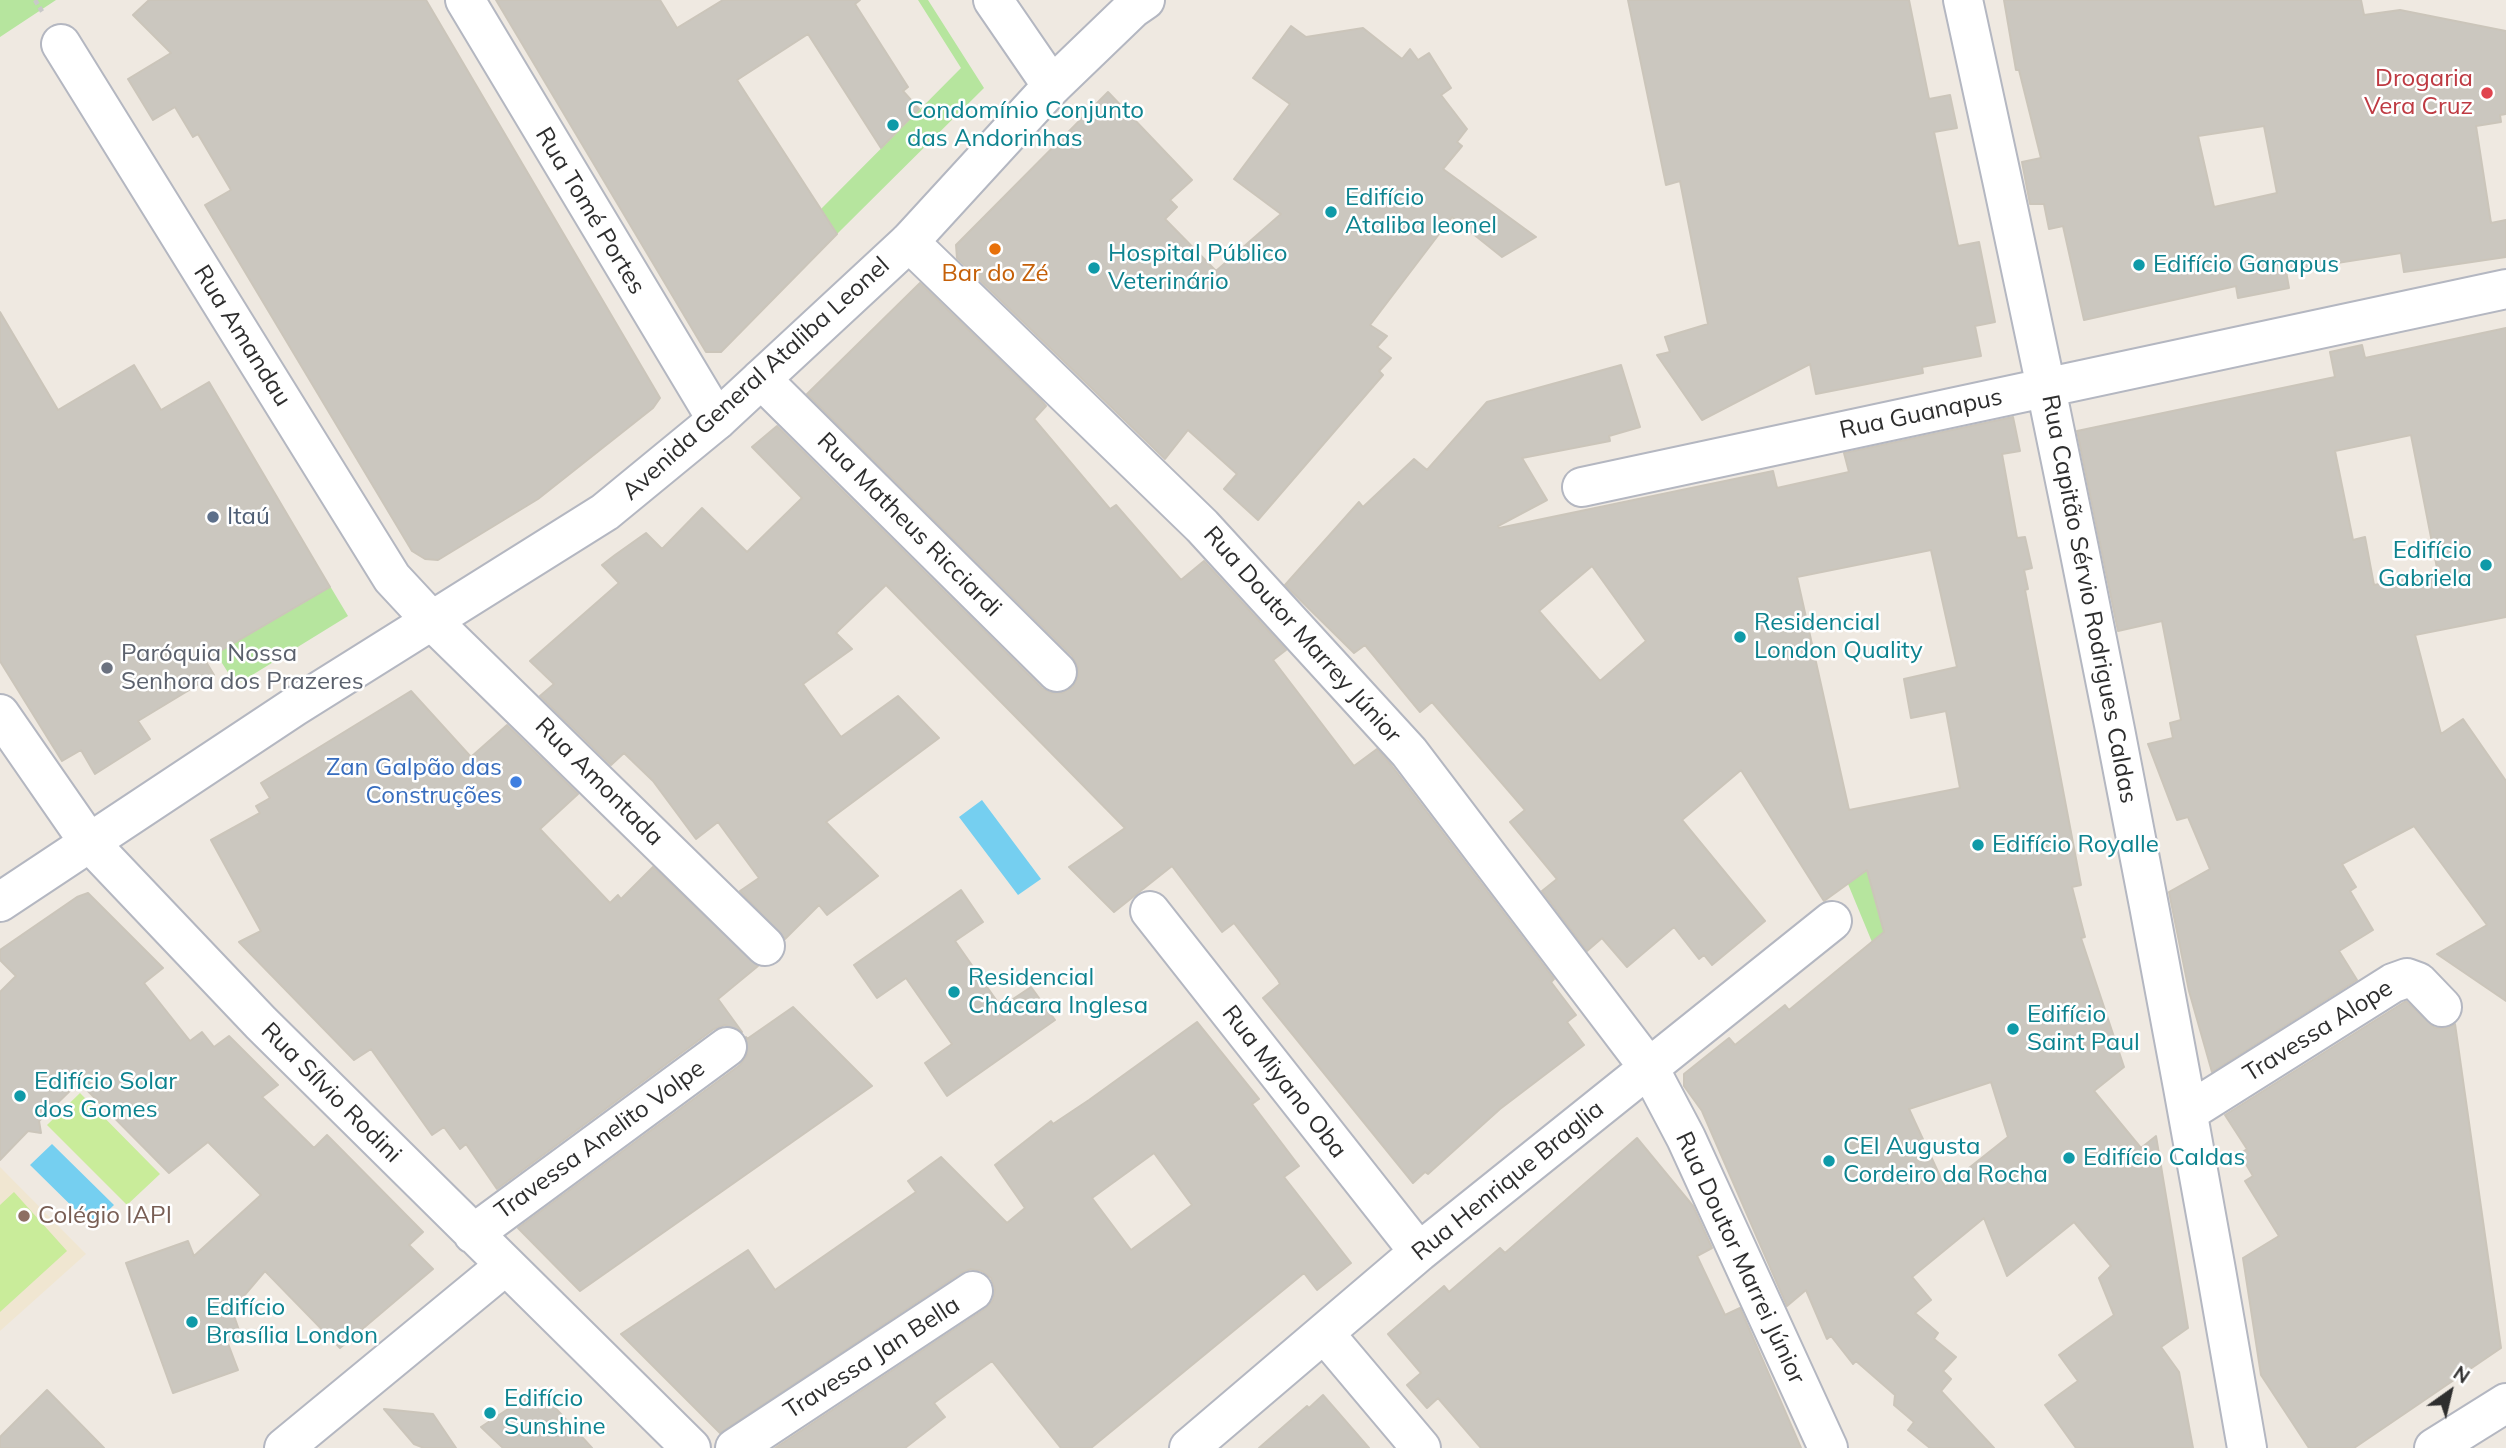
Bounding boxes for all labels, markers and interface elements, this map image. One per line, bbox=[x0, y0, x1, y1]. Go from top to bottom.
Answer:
place label: Drogaria Vera Cruz bbox=[2364, 65, 2473, 121]
marker: Drogaria Vera Cruz bbox=[2479, 85, 2495, 101]
place label: Condomínio Conjunto das Andorinhas bbox=[907, 97, 1144, 153]
marker: Condomínio Conjunto das Andorinhas bbox=[885, 117, 901, 133]
street label: Rua Tomé Portes bbox=[529, 122, 651, 300]
place label: Edifício Ataliba leonel bbox=[1345, 184, 1497, 240]
marker: Edifício Ataliba leonel bbox=[1323, 204, 1339, 220]
place label: Hospital Público Veterinário bbox=[1108, 240, 1287, 296]
marker: Bar do Zé bbox=[987, 241, 1003, 257]
street label: Avenida General Ataliba Leonel bbox=[617, 251, 895, 507]
place label: Edifício Ganapus bbox=[2153, 251, 2339, 279]
marker: Edifício Ganapus bbox=[2131, 257, 2147, 273]
street label: Rua Amandau bbox=[187, 260, 297, 412]
place label: Bar do Zé bbox=[941, 260, 1049, 288]
marker: Hospital Público Veterinário bbox=[1086, 260, 1102, 276]
street label: Rua Guanapus bbox=[1837, 383, 2005, 445]
street label: Rua Capitão Sérvio Rodrigues Caldas bbox=[2035, 392, 2143, 806]
street label: Rua Matheus Ricciardi bbox=[811, 427, 1007, 623]
place label: Itaú bbox=[227, 503, 270, 531]
marker: Itaú bbox=[205, 509, 221, 525]
street label: Rua Doutor Marrey Júnior bbox=[1197, 521, 1407, 749]
place label: Edifício Gabriela bbox=[2378, 537, 2472, 593]
marker: Edifício Gabriela bbox=[2478, 557, 2494, 573]
place label: Residencial London Quality bbox=[1754, 609, 1923, 665]
marker: Residencial London Quality bbox=[1732, 629, 1748, 645]
place label: Paróquia Nossa Senhora dos Prazeres bbox=[121, 640, 364, 696]
marker: Paróquia Nossa Senhora dos Prazeres bbox=[99, 660, 115, 676]
street label: Rua Amontada bbox=[529, 712, 669, 852]
place label: Zan Galpão das Construções bbox=[326, 754, 502, 810]
marker: Zan Galpão das Construções bbox=[508, 774, 524, 790]
place label: Edifício Royalle bbox=[1992, 831, 2159, 859]
marker: Edifício Royalle bbox=[1970, 837, 1986, 853]
place label: Residencial Chácara Inglesa bbox=[968, 964, 1148, 1020]
street label: Travessa Alope bbox=[2238, 974, 2398, 1088]
marker: Residencial Chácara Inglesa bbox=[946, 984, 962, 1000]
street label: Rua Miyano Oba bbox=[1215, 1000, 1353, 1164]
place label: Edifício Saint Paul bbox=[2027, 1001, 2140, 1057]
street label: Rua Sílvio Rodini bbox=[255, 1017, 407, 1169]
marker: Edifício Saint Paul bbox=[2005, 1021, 2021, 1037]
street label: Travessa Anelito Volpe bbox=[489, 1054, 711, 1226]
place label: Edifício Solar dos Gomes bbox=[34, 1068, 177, 1124]
marker: Edifício Solar dos Gomes bbox=[12, 1088, 28, 1104]
street label: Rua Henrique Braglia bbox=[1406, 1095, 1610, 1267]
street label: Rua Doutor Marrei Júnior bbox=[1669, 1127, 1811, 1389]
place label: CEI Augusta Cordeiro da Rocha bbox=[1843, 1133, 2048, 1189]
place label: Edifício Caldas bbox=[2083, 1144, 2245, 1172]
marker: Edifício Caldas bbox=[2061, 1150, 2077, 1166]
marker: CEI Augusta Cordeiro da Rocha bbox=[1821, 1153, 1837, 1169]
place label: Colégio IAPI bbox=[38, 1202, 172, 1230]
marker: Colégio IAPI bbox=[16, 1208, 32, 1224]
street label: Travessa Jan Bella bbox=[779, 1291, 965, 1425]
place label: Edifício Brasília London bbox=[206, 1294, 378, 1350]
marker: Edifício Brasília London bbox=[184, 1314, 200, 1330]
north arrow bbox=[2415, 1357, 2485, 1427]
text: N bbox=[2449, 1361, 2474, 1389]
place label: Edifício Sunshine bbox=[504, 1385, 606, 1441]
marker: Edifício Sunshine bbox=[482, 1405, 498, 1421]

